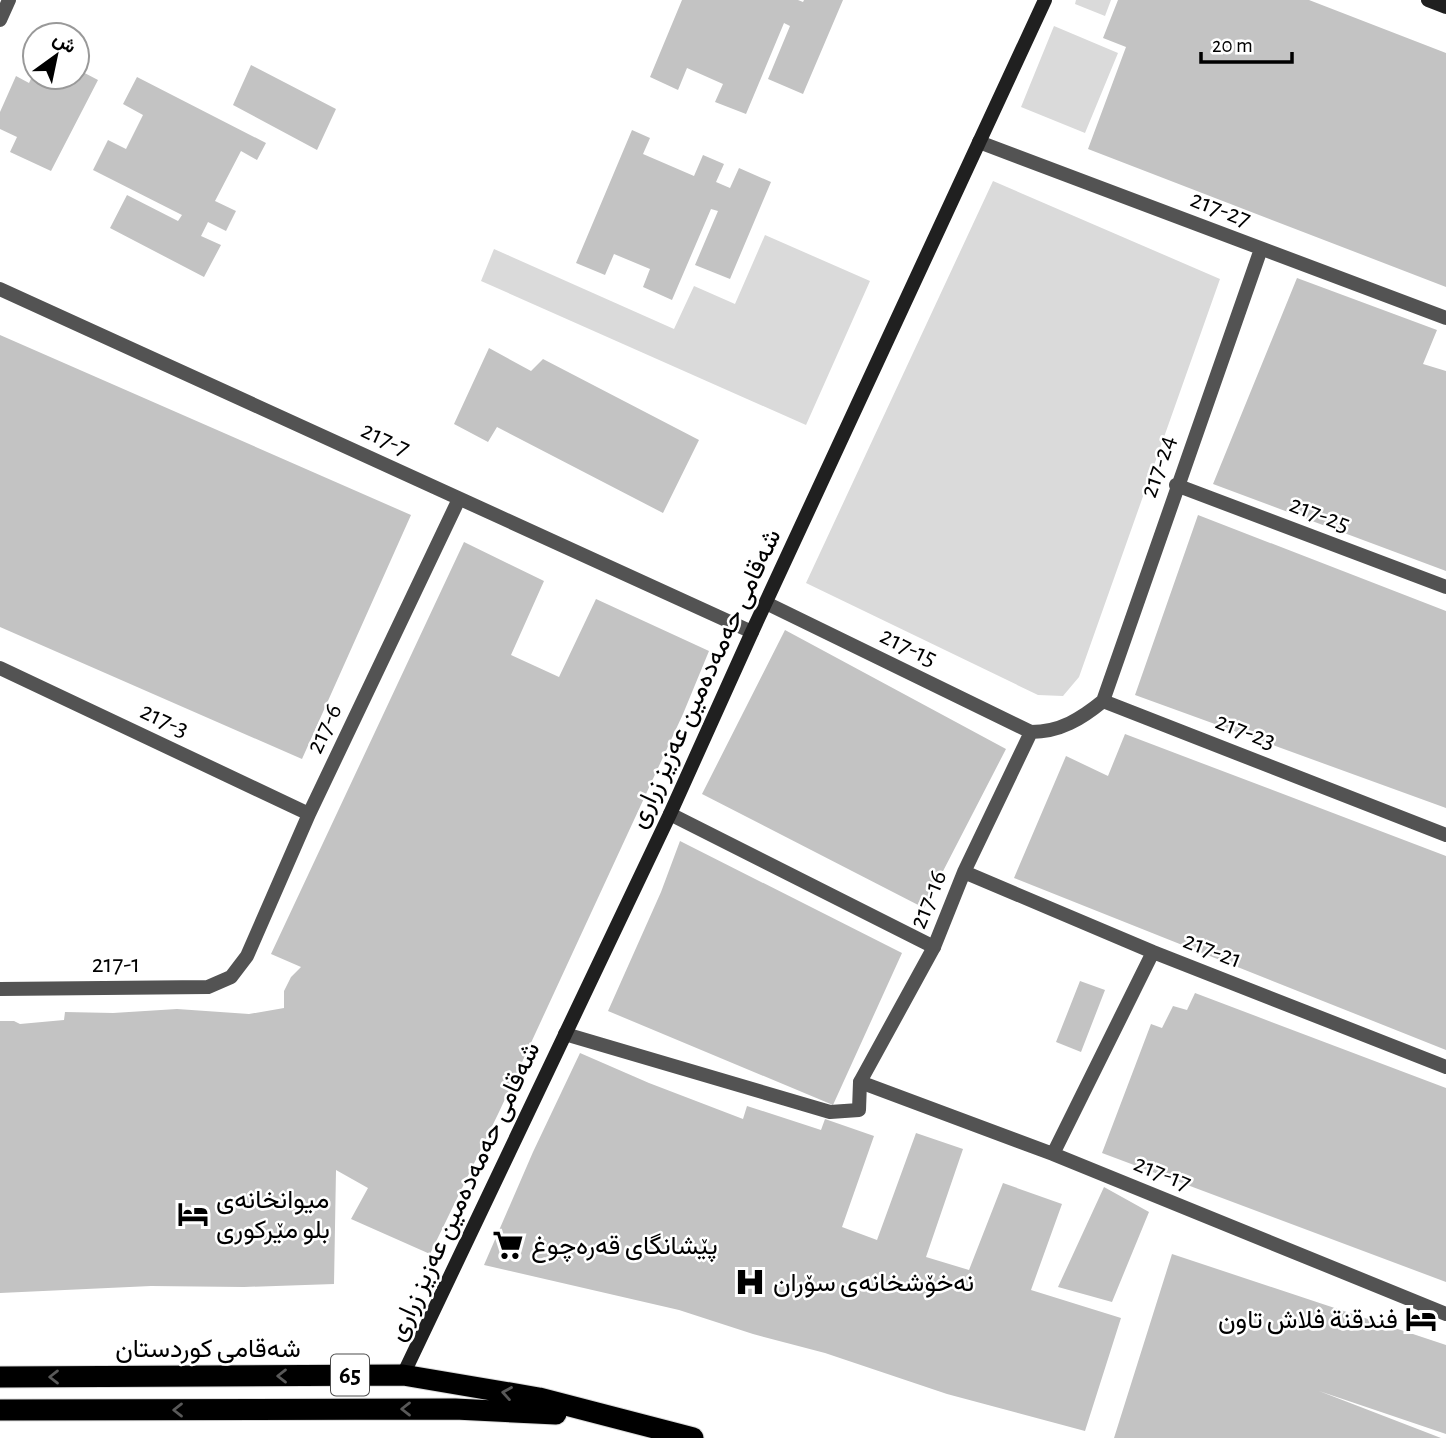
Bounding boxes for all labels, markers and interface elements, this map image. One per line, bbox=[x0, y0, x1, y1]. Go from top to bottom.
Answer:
north arrow bbox=[21, 21, 91, 91]
scale bar bbox=[1201, 21, 1292, 65]
text: ش bbox=[49, 29, 79, 58]
text: 20 m bbox=[1212, 35, 1253, 56]
street label: 217-27 bbox=[1187, 186, 1255, 232]
street label: 217-7 bbox=[357, 416, 414, 461]
street label: 217-24 bbox=[1135, 432, 1181, 501]
street label: 217-25 bbox=[1286, 491, 1353, 537]
street label: شەقامی حەمەدەمین عەزیز زراری bbox=[624, 525, 787, 833]
street label: 217-15 bbox=[876, 622, 941, 672]
street label: 217-3 bbox=[136, 697, 193, 742]
street label: 217-6 bbox=[301, 699, 347, 757]
street label: 217-23 bbox=[1212, 708, 1279, 754]
street label: 217-16 bbox=[904, 866, 951, 932]
street label: 217-21 bbox=[1180, 927, 1245, 973]
street label: 217-1 bbox=[92, 951, 140, 977]
street label: شەقامی حەمەدەمین عەزیز زراری bbox=[383, 1038, 546, 1346]
street label: 217-17 bbox=[1130, 1150, 1195, 1196]
place label: میوانخانەی بلو مێرکوری bbox=[216, 1187, 330, 1245]
hotel icon: میوانخانەی بلو مێرکوری bbox=[176, 1197, 210, 1231]
supermarket icon: پێشانگای قەرەچوغ bbox=[491, 1228, 525, 1262]
place label: پێشانگای قەرەچوغ bbox=[531, 1233, 718, 1263]
hospital icon: نەخۆشخانەی سۆران bbox=[733, 1265, 767, 1299]
place label: نەخۆشخانەی سۆران bbox=[773, 1270, 974, 1298]
hotel icon: فندقنة فلاش تاون bbox=[1404, 1302, 1438, 1336]
place label: فندقنة فلاش تاون bbox=[1218, 1307, 1398, 1335]
street label: شەقامی کوردستان bbox=[115, 1336, 301, 1364]
road number: 65 bbox=[331, 1354, 369, 1395]
one-way arrow bbox=[276, 1368, 287, 1383]
one-way arrow bbox=[48, 1369, 59, 1385]
one-way arrow bbox=[502, 1386, 513, 1401]
one-way arrow bbox=[400, 1401, 411, 1417]
one-way arrow bbox=[173, 1402, 183, 1418]

